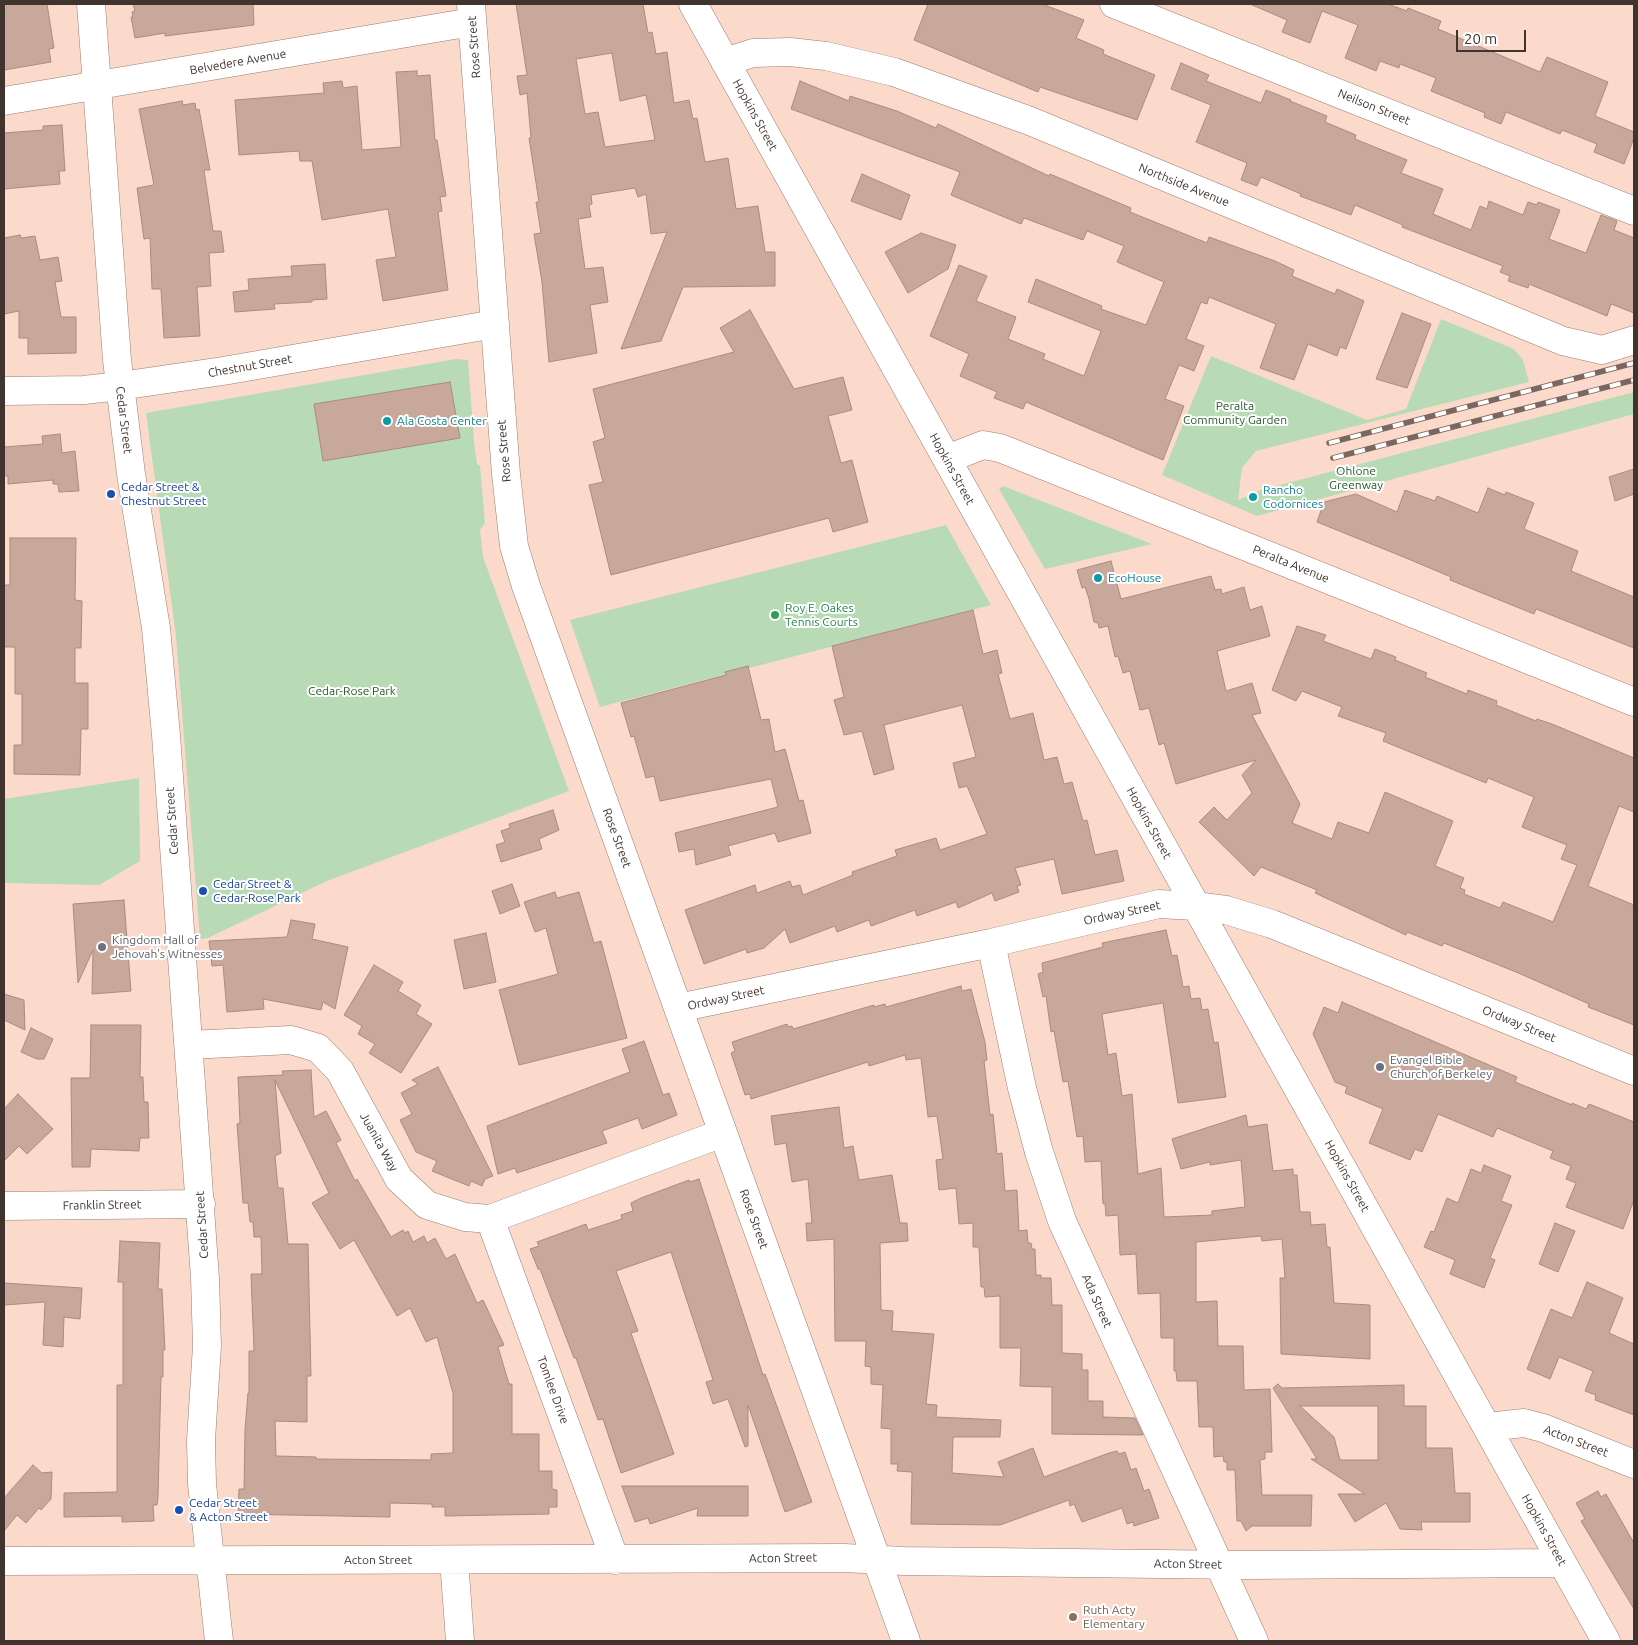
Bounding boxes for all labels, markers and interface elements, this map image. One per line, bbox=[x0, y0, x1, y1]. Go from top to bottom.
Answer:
street label: Rose Street bbox=[465, 15, 483, 79]
scale bar bbox=[1458, 20, 1528, 52]
text: 20 m bbox=[1464, 30, 1497, 47]
street label: Belvedere Avenue bbox=[189, 46, 287, 78]
street label: Hopkins Street bbox=[729, 77, 781, 153]
street label: Neilson Street bbox=[1336, 86, 1412, 128]
street label: Northside Avenue bbox=[1136, 160, 1232, 210]
street label: Chestnut Street bbox=[207, 351, 293, 381]
street label: Cedar Street bbox=[113, 385, 135, 455]
park label: Peralta Community Garden bbox=[1183, 399, 1287, 427]
place label: Ala Costa Center bbox=[397, 414, 487, 428]
marker: Ala Costa Center bbox=[381, 415, 393, 427]
street label: Rose Street bbox=[494, 419, 514, 483]
street label: Hopkins Street bbox=[926, 431, 978, 507]
park label: Ohlone Greenway bbox=[1329, 464, 1383, 492]
place label: Cedar Street & Chestnut Street bbox=[121, 480, 206, 508]
place label: Rancho Codornices bbox=[1263, 483, 1323, 511]
marker: Cedar Street & Chestnut Street bbox=[105, 488, 117, 500]
marker: Rancho Codornices bbox=[1247, 491, 1259, 503]
street label: Peralta Avenue bbox=[1251, 542, 1331, 586]
place label: EcoHouse bbox=[1108, 571, 1161, 585]
marker: EcoHouse bbox=[1092, 572, 1104, 584]
place label: Roy E. Oakes Tennis Courts bbox=[785, 601, 858, 629]
marker: Roy E. Oakes Tennis Courts bbox=[769, 609, 781, 621]
park label: Cedar-Rose Park bbox=[308, 684, 396, 698]
street label: Hopkins Street bbox=[1123, 785, 1175, 861]
street label: Cedar Street bbox=[162, 787, 182, 855]
street label: Rose Street bbox=[600, 806, 634, 870]
place label: Cedar Street & Cedar-Rose Park bbox=[213, 877, 301, 905]
marker: Cedar Street & Cedar-Rose Park bbox=[197, 885, 209, 897]
street label: Ordway Street bbox=[1082, 898, 1162, 928]
place label: Kingdom Hall of Jehovah's Witnesses bbox=[112, 933, 222, 961]
marker: Kingdom Hall of Jehovah's Witnesses bbox=[96, 941, 108, 953]
street label: Ordway Street bbox=[686, 983, 766, 1013]
street label: Ordway Street bbox=[1480, 1003, 1558, 1045]
place label: Evangel Bible Church of Berkeley bbox=[1390, 1053, 1492, 1081]
marker: Evangel Bible Church of Berkeley bbox=[1374, 1061, 1386, 1073]
street label: Juanita Way bbox=[357, 1110, 401, 1174]
street label: Hopkins Street bbox=[1321, 1138, 1373, 1214]
street label: Rose Street bbox=[737, 1187, 771, 1251]
street label: Cedar Street bbox=[192, 1191, 212, 1259]
street label: Franklin Street bbox=[62, 1197, 142, 1213]
street label: Ada Street bbox=[1079, 1272, 1115, 1330]
street label: Tomlee Drive bbox=[534, 1354, 572, 1426]
street label: Acton Street bbox=[1542, 1422, 1610, 1460]
street label: Hopkins Street bbox=[1518, 1492, 1570, 1568]
place label: Cedar Street & Acton Street bbox=[189, 1496, 268, 1524]
marker: Cedar Street & Acton Street bbox=[173, 1504, 185, 1516]
street label: Acton Street bbox=[749, 1550, 817, 1566]
street label: Acton Street bbox=[344, 1553, 412, 1567]
street label: Acton Street bbox=[1154, 1556, 1222, 1572]
place label: Ruth Acty Elementary bbox=[1083, 1603, 1145, 1631]
marker: Ruth Acty Elementary bbox=[1067, 1611, 1079, 1623]

